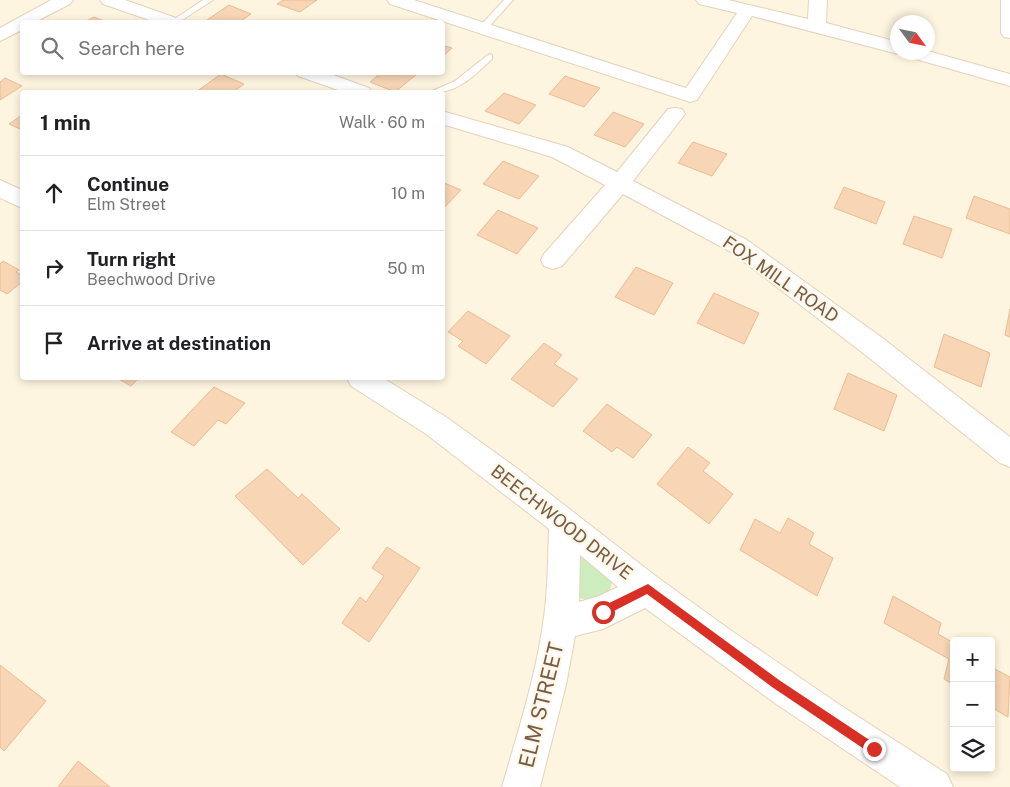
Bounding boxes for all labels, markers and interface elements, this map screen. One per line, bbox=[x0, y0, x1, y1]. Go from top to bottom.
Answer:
north arrow bbox=[890, 15, 935, 60]
search box bbox=[20, 20, 445, 75]
icon: search bbox=[38, 34, 66, 62]
text: Search here bbox=[78, 37, 185, 59]
text: 1 min bbox=[40, 110, 91, 135]
text: Walk · 60 m bbox=[339, 113, 425, 132]
text: Continue bbox=[87, 173, 169, 195]
icon: ahead bbox=[40, 179, 68, 207]
text: 10 m bbox=[391, 184, 425, 203]
text: Elm Street bbox=[87, 195, 166, 214]
street label: FOX MILL ROAD bbox=[719, 231, 843, 327]
text: Turn right bbox=[87, 248, 176, 270]
icon: right bbox=[40, 254, 68, 282]
text: 50 m bbox=[387, 259, 425, 278]
text: Beechwood Drive bbox=[87, 270, 216, 289]
icon: arrive bbox=[40, 329, 68, 357]
text: Arrive at destination bbox=[87, 332, 271, 354]
street label: BEECHWOOD DRIVE bbox=[487, 460, 637, 584]
route start bbox=[592, 601, 615, 624]
map controls bbox=[950, 637, 995, 772]
button: + bbox=[950, 637, 995, 682]
street label: ELM STREET bbox=[513, 640, 569, 770]
button: − bbox=[950, 682, 995, 727]
button: layers bbox=[950, 727, 995, 772]
route end bbox=[863, 738, 886, 761]

